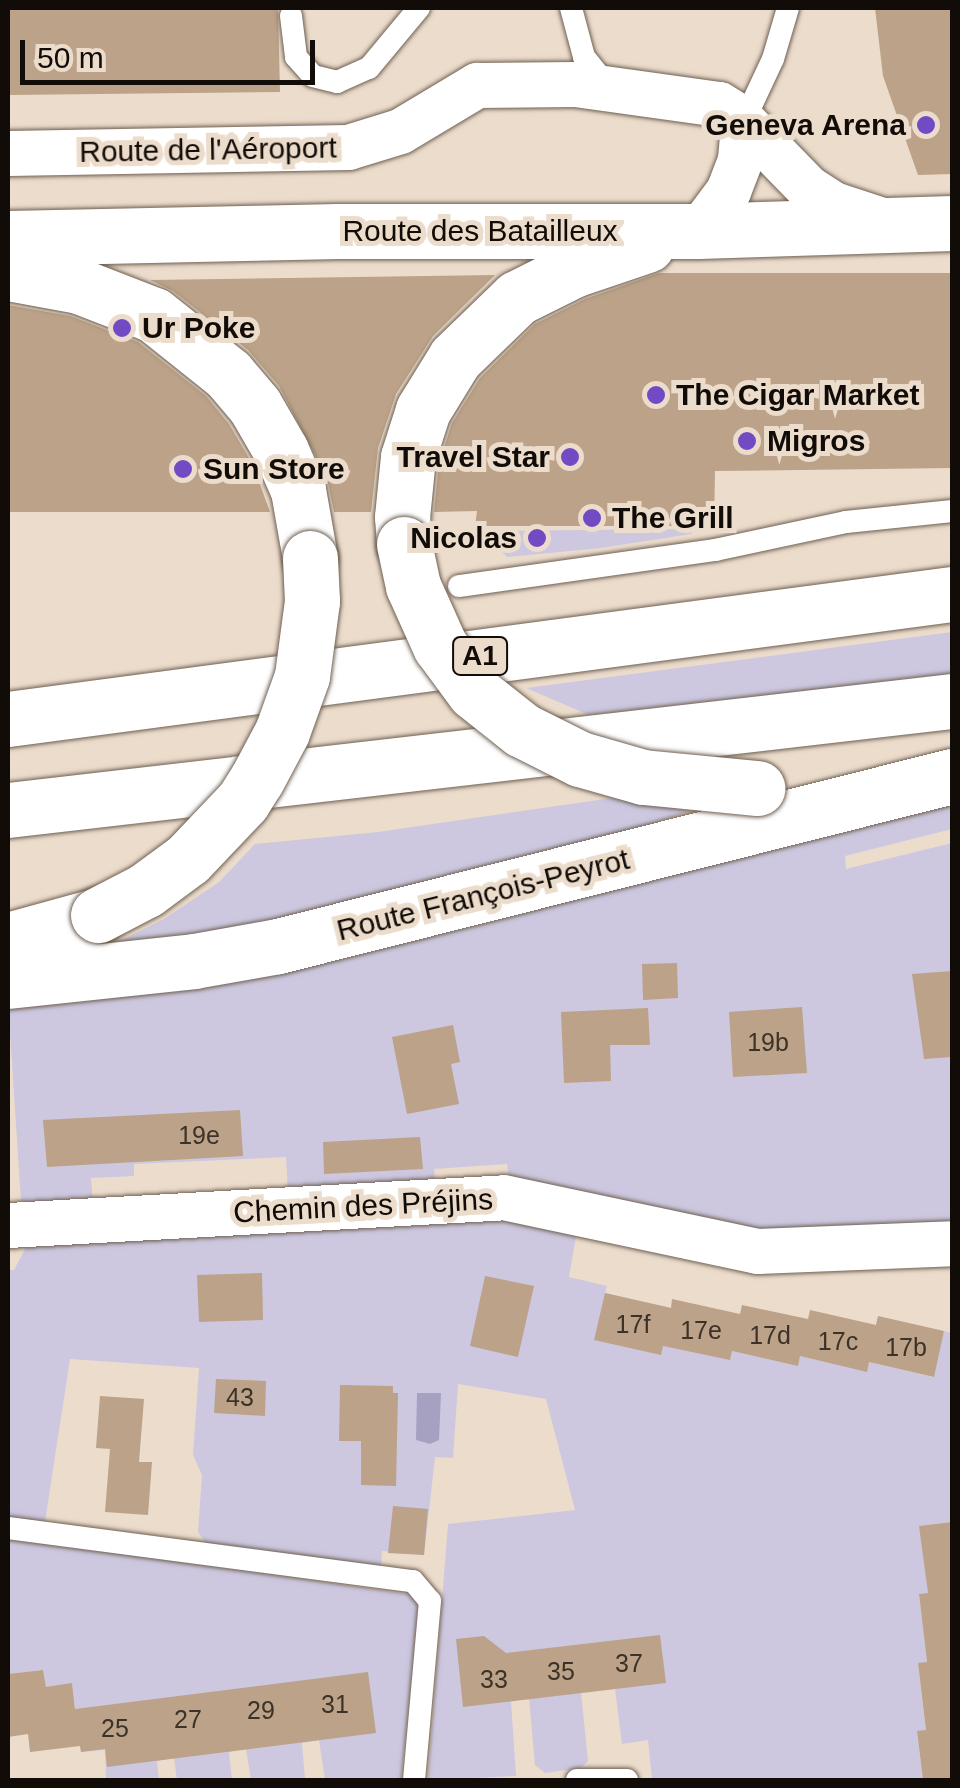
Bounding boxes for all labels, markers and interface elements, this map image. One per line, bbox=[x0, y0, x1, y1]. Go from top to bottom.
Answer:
scale bar bbox=[25, 20, 320, 82]
text: 50 m bbox=[37, 41, 104, 74]
place label: Geneva Arena bbox=[704, 107, 906, 143]
marker: Geneva Arena bbox=[915, 114, 937, 136]
street label: Route de l'Aéroport bbox=[79, 130, 337, 170]
street label: Route des Batailleux bbox=[342, 213, 618, 249]
place label: Ur Poke bbox=[142, 310, 255, 346]
marker: Ur Poke bbox=[111, 317, 133, 339]
place label: The Cigar Market bbox=[676, 377, 919, 413]
marker: The Cigar Market bbox=[645, 384, 667, 406]
place label: Migros bbox=[767, 423, 865, 459]
marker: Migros bbox=[736, 430, 758, 452]
place label: Travel Star bbox=[397, 439, 550, 475]
marker: Travel Star bbox=[559, 446, 581, 468]
place label: Sun Store bbox=[203, 451, 345, 487]
marker: Sun Store bbox=[172, 458, 194, 480]
place label: The Grill bbox=[612, 500, 734, 536]
marker: The Grill bbox=[581, 507, 603, 529]
place label: Nicolas bbox=[410, 520, 517, 556]
marker: Nicolas bbox=[526, 527, 548, 549]
road number: A1 bbox=[450, 633, 510, 679]
street label: Route François-Peyrot bbox=[333, 841, 633, 949]
house number: 19b bbox=[747, 1027, 789, 1057]
house number: 19e bbox=[178, 1120, 220, 1150]
street label: Chemin des Préjins bbox=[232, 1181, 494, 1231]
house number: 17f bbox=[616, 1309, 650, 1339]
house number: 17e bbox=[680, 1315, 722, 1345]
house number: 17d bbox=[749, 1320, 791, 1350]
house number: 17c bbox=[818, 1326, 858, 1356]
house number: 17b bbox=[885, 1332, 927, 1362]
house number: 43 bbox=[226, 1382, 254, 1412]
house number: 37 bbox=[615, 1648, 643, 1678]
house number: 35 bbox=[547, 1656, 575, 1686]
house number: 33 bbox=[480, 1664, 508, 1694]
house number: 31 bbox=[321, 1689, 349, 1719]
house number: 29 bbox=[247, 1695, 275, 1725]
house number: 27 bbox=[174, 1704, 202, 1734]
house number: 25 bbox=[101, 1713, 129, 1743]

